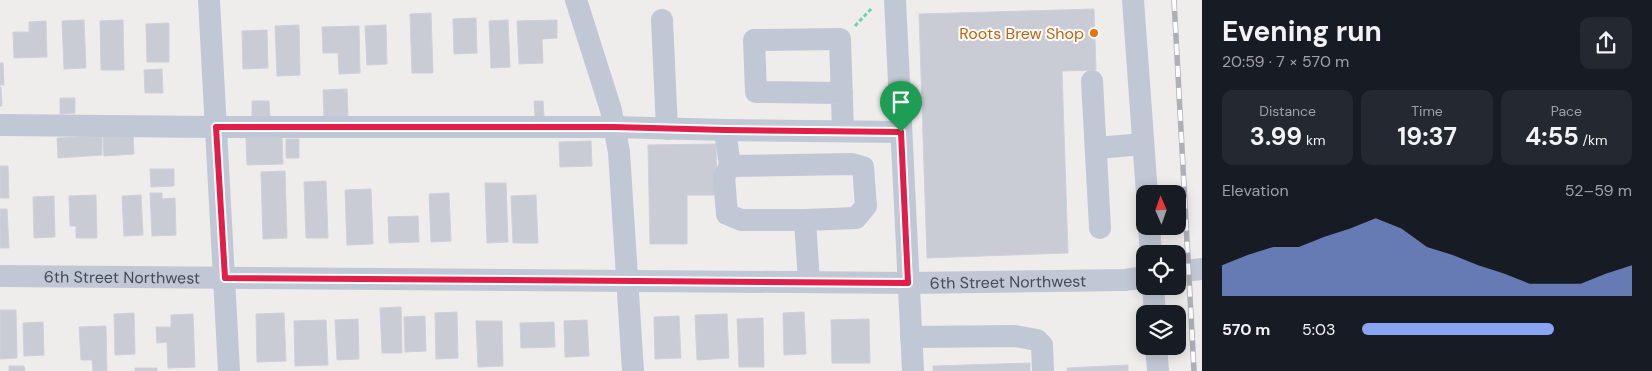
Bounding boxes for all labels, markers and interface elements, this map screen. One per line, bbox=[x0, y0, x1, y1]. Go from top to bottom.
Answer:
text: Evening run bbox=[1222, 13, 1382, 50]
button: share bbox=[1580, 17, 1632, 69]
place label: Roots Brew Shop bbox=[959, 23, 1084, 44]
marker: Roots Brew Shop bbox=[1088, 27, 1100, 39]
text: 20:59 · 7 × 570 m bbox=[1222, 51, 1349, 72]
pin bbox=[880, 81, 922, 132]
icon: arrive bbox=[887, 88, 915, 116]
text: Distance bbox=[1259, 102, 1316, 120]
text: Time bbox=[1411, 102, 1443, 120]
text: Pace bbox=[1551, 102, 1582, 120]
text: 3.99 bbox=[1250, 120, 1302, 153]
text: 19:37 bbox=[1397, 120, 1457, 153]
text: 4:55 bbox=[1525, 120, 1579, 153]
text: km bbox=[1302, 131, 1325, 149]
text: /km bbox=[1579, 131, 1608, 149]
text: Elevation bbox=[1222, 180, 1289, 201]
text: 52–59 m bbox=[1565, 180, 1632, 201]
north arrow bbox=[1136, 185, 1186, 235]
map controls bbox=[1136, 185, 1186, 355]
button: locate bbox=[1136, 245, 1186, 295]
street label: 6th Street Northwest bbox=[44, 266, 200, 289]
street label: 6th Street Northwest bbox=[930, 271, 1086, 294]
button: layers bbox=[1136, 305, 1186, 355]
text: 570 m bbox=[1222, 319, 1270, 340]
text: 5:03 bbox=[1302, 319, 1335, 340]

